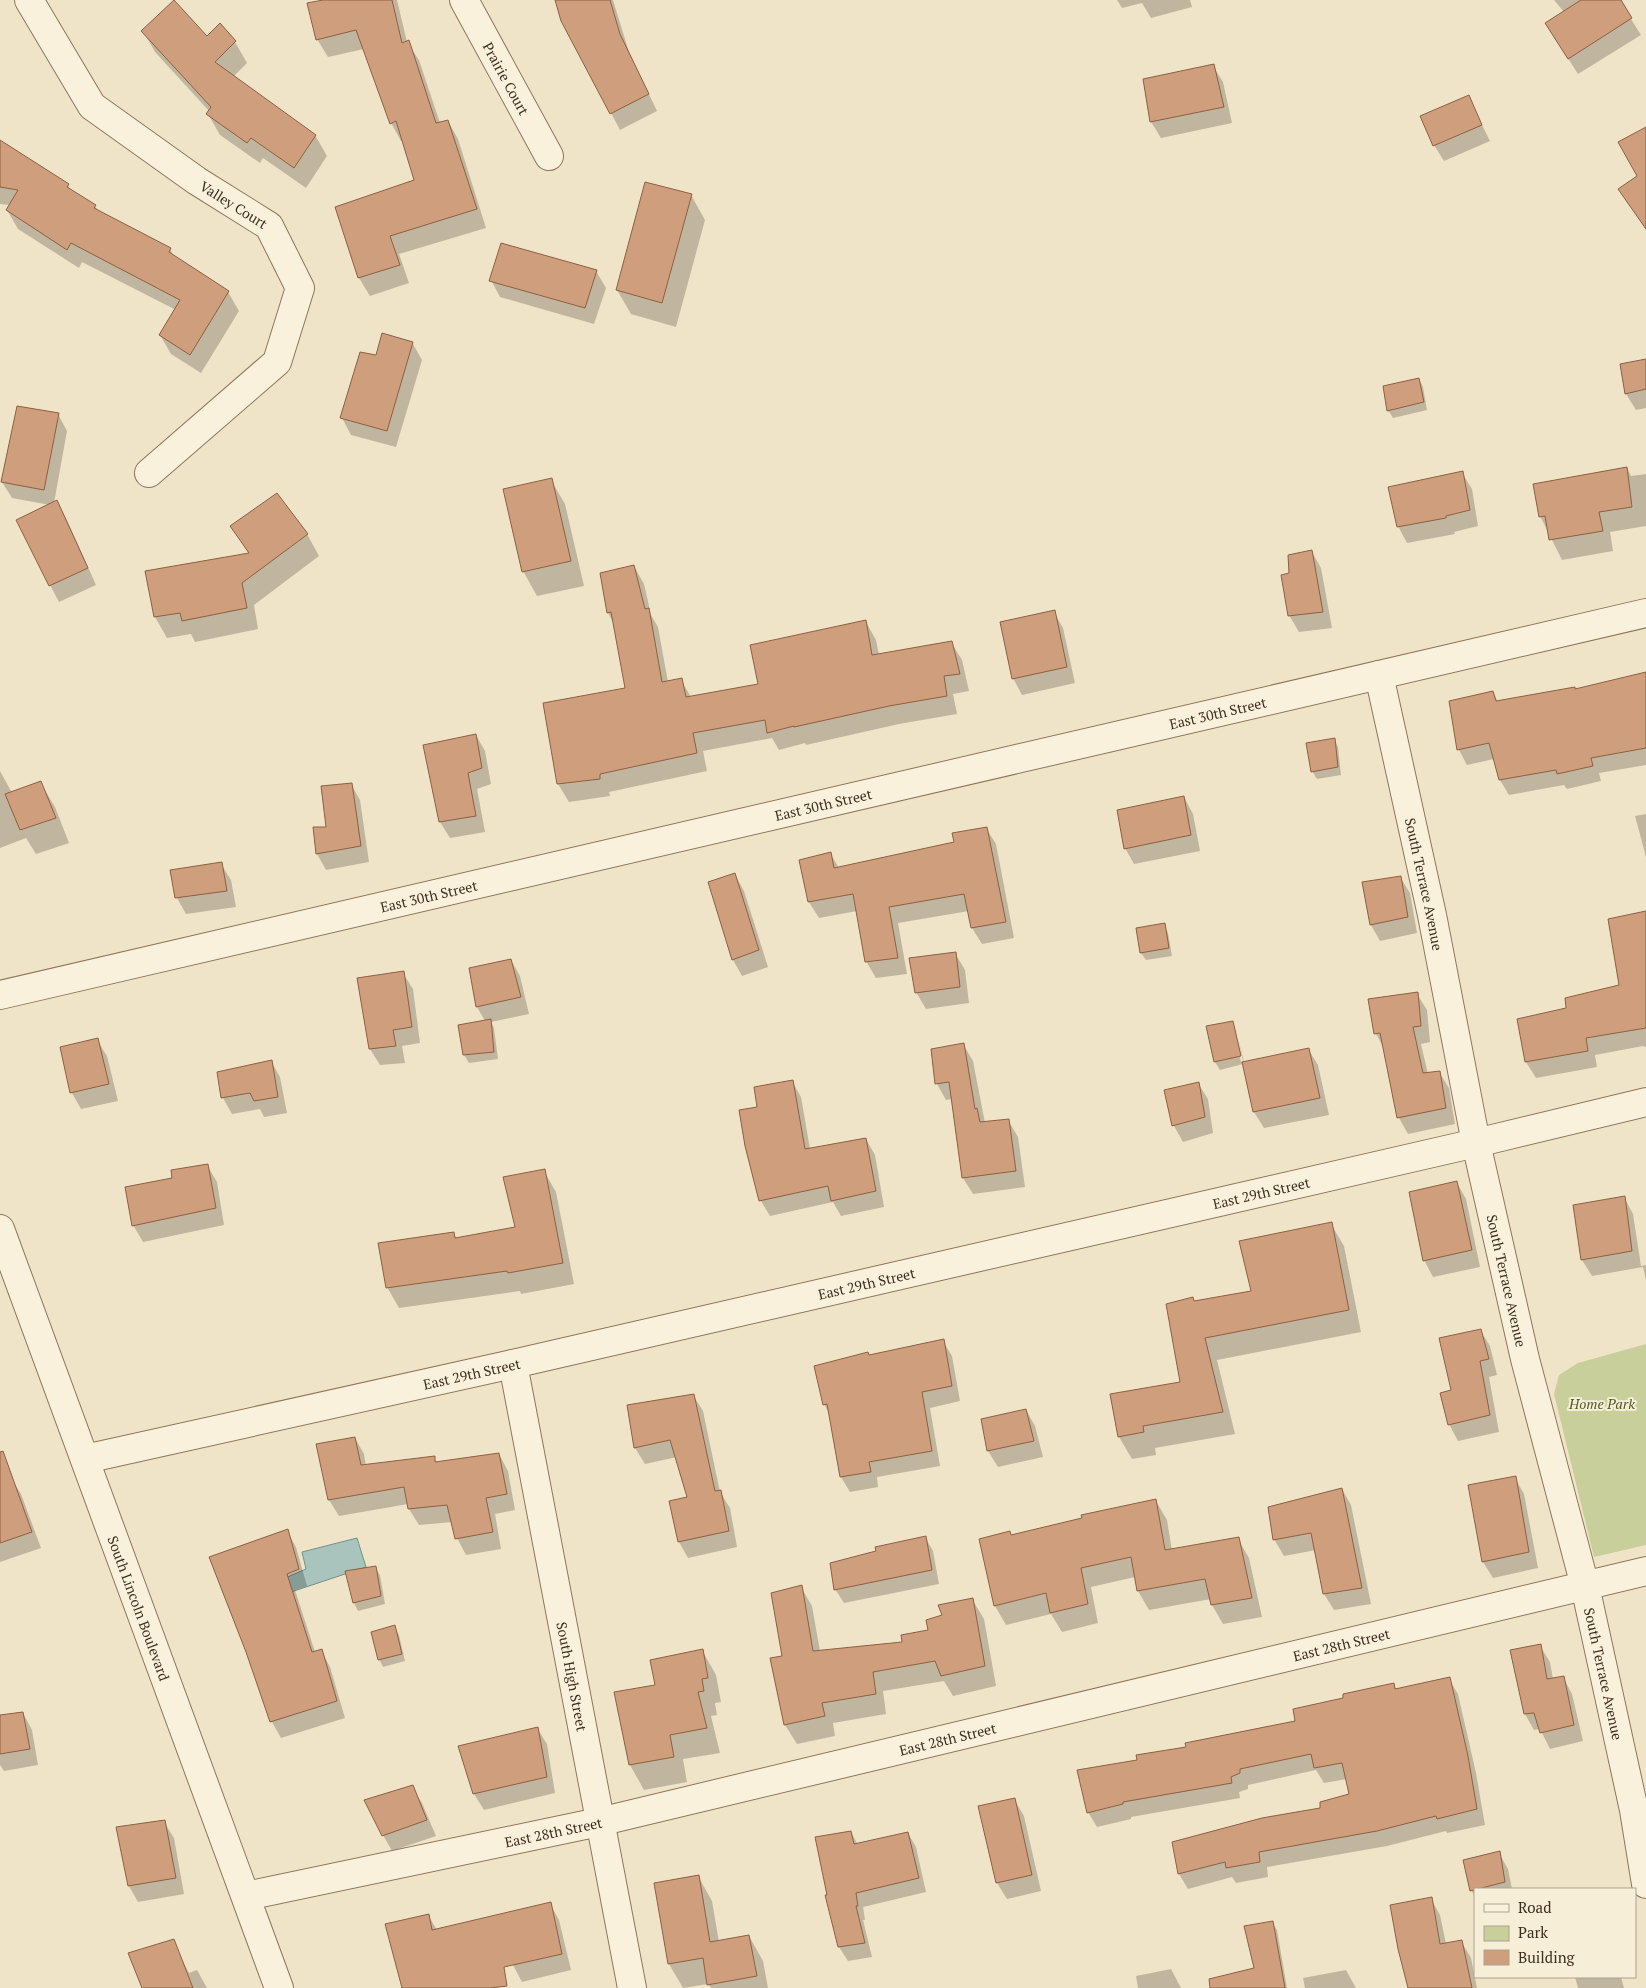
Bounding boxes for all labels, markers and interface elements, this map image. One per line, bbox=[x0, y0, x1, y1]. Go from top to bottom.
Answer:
street label: Prairie Court bbox=[479, 38, 534, 119]
street label: Valley Court bbox=[197, 176, 272, 233]
street label: East 30th Street bbox=[1167, 692, 1269, 733]
street label: East 30th Street bbox=[773, 783, 874, 824]
street label: South Terrace Avenue bbox=[1401, 816, 1448, 952]
street label: East 30th Street bbox=[378, 875, 480, 916]
street label: East 29th Street bbox=[1211, 1172, 1312, 1213]
street label: South Terrace Avenue bbox=[1483, 1212, 1531, 1349]
street label: East 29th Street bbox=[816, 1262, 918, 1303]
street label: East 29th Street bbox=[421, 1353, 523, 1393]
park label: Home Park bbox=[1568, 1394, 1635, 1413]
street label: South Lincoln Boulevard bbox=[104, 1533, 175, 1684]
street label: South Terrace Avenue bbox=[1580, 1606, 1628, 1742]
street label: South High Street bbox=[553, 1620, 592, 1733]
street label: East 28th Street bbox=[1291, 1623, 1392, 1665]
street label: East 28th Street bbox=[897, 1717, 999, 1759]
street label: East 28th Street bbox=[503, 1812, 605, 1851]
legend bbox=[1474, 1888, 1636, 1978]
text: Road bbox=[1518, 1897, 1551, 1917]
text: Park bbox=[1518, 1922, 1548, 1942]
text: Building bbox=[1518, 1947, 1576, 1967]

